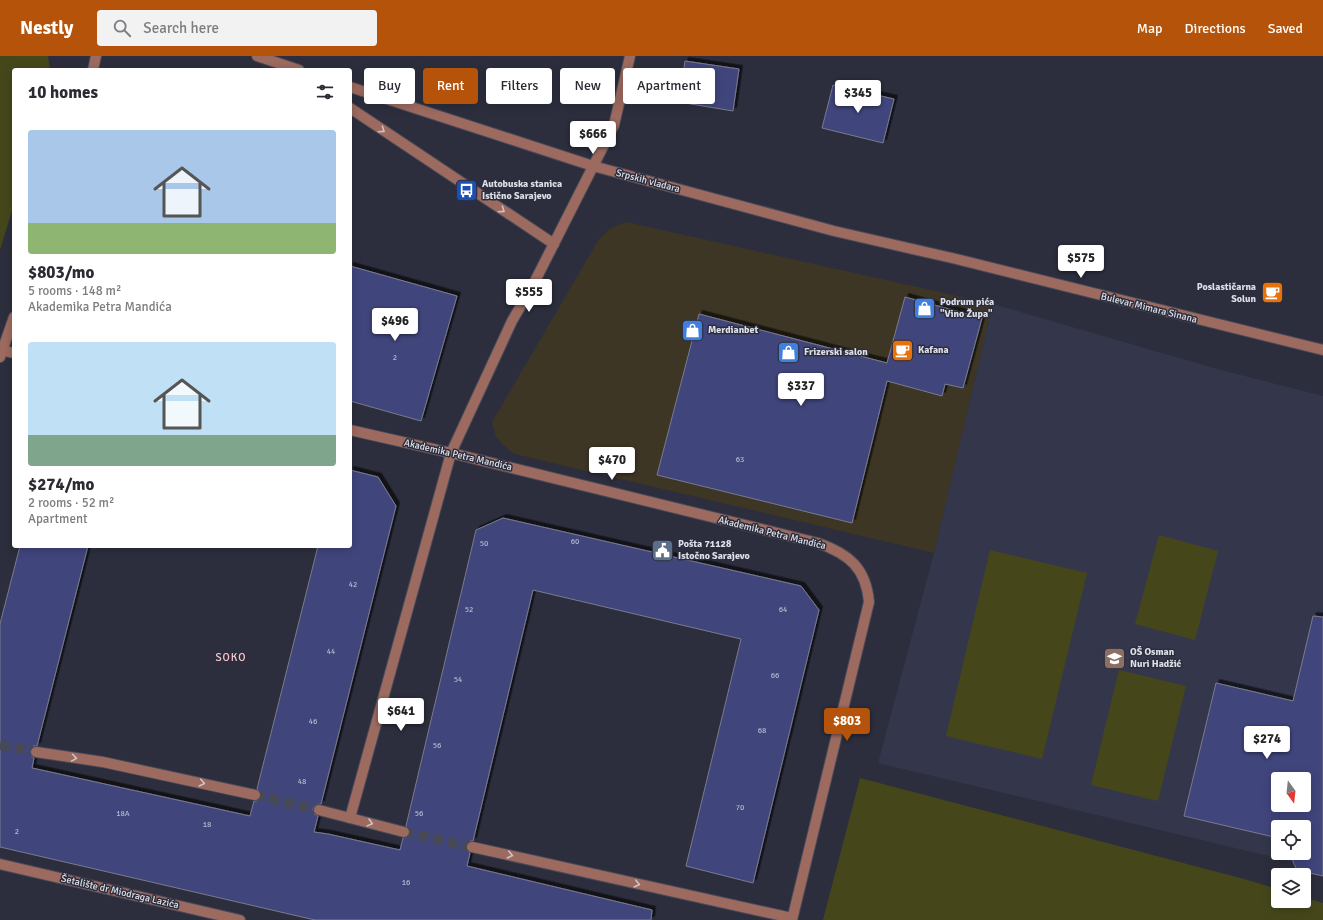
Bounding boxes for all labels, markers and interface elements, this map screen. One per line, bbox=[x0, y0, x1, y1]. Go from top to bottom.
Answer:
search box bbox=[97, 10, 377, 46]
text: Nestly bbox=[20, 16, 73, 40]
icon: search bbox=[111, 17, 133, 39]
text: Search here bbox=[143, 19, 219, 37]
text: Map bbox=[1137, 20, 1163, 37]
text: Directions bbox=[1185, 20, 1246, 37]
text: Saved bbox=[1268, 20, 1303, 37]
chip: Buy bbox=[364, 68, 415, 104]
chip: Rent bbox=[423, 68, 478, 104]
chip: Filters bbox=[486, 68, 552, 104]
chip: New bbox=[560, 68, 615, 104]
chip: Apartment bbox=[623, 68, 715, 104]
pin: $345 bbox=[834, 80, 882, 114]
icon: filters bbox=[314, 81, 336, 103]
text: 10 homes bbox=[28, 82, 98, 103]
text: $345 bbox=[844, 85, 872, 101]
pin: $666 bbox=[569, 121, 617, 155]
one-way arrow bbox=[378, 125, 385, 132]
text: $666 bbox=[579, 126, 607, 142]
icon: home bbox=[146, 156, 218, 228]
street label: Srpskih vladara bbox=[615, 167, 681, 195]
bus stop icon: Autobuska stanica Istično Sarajevo bbox=[453, 177, 479, 203]
place label: Autobuska stanica Istično Sarajevo bbox=[482, 178, 562, 202]
one-way arrow bbox=[498, 205, 505, 213]
pin: $575 bbox=[1057, 245, 1105, 279]
text: $575 bbox=[1067, 250, 1095, 266]
text: $803/mo bbox=[28, 262, 94, 283]
pin: $555 bbox=[505, 279, 553, 313]
cafe icon: Poslastičarna Solun bbox=[1259, 280, 1285, 306]
place label: Poslastičarna Solun bbox=[1197, 281, 1257, 305]
text: 5 rooms · 148 m² bbox=[28, 283, 121, 299]
text: $555 bbox=[515, 284, 543, 300]
street label: Bulevar Mimara Sinana bbox=[1100, 290, 1198, 326]
shop icon: Podrum pića "Vino Župa" bbox=[912, 295, 938, 321]
place label: Podrum pića "Vino Župa" bbox=[940, 296, 994, 320]
text: Akademika Petra Mandića bbox=[28, 299, 172, 315]
pin: $496 bbox=[371, 308, 419, 342]
text: $496 bbox=[381, 313, 409, 329]
shop icon: Merdianbet bbox=[680, 317, 706, 343]
place label: Merdianbet bbox=[708, 324, 758, 336]
cafe icon: Kafana bbox=[889, 337, 915, 363]
shop icon: Frizerski salon bbox=[775, 339, 801, 365]
place label: Kafana bbox=[918, 344, 949, 356]
place label: Frizerski salon bbox=[804, 346, 868, 358]
house number: 2 bbox=[393, 352, 397, 362]
icon: home bbox=[146, 368, 218, 440]
pin: $337 bbox=[777, 373, 825, 407]
text: $337 bbox=[787, 378, 815, 394]
street label: Akademika Petra Mandića bbox=[403, 437, 513, 473]
pin: $470 bbox=[588, 447, 636, 481]
text: $470 bbox=[598, 452, 626, 468]
house number: 63 bbox=[736, 454, 744, 464]
text: $274/mo bbox=[28, 474, 94, 495]
text: 2 rooms · 52 m² bbox=[28, 495, 114, 511]
text: Apartment bbox=[28, 511, 88, 527]
street label: Akademika Petra Mandića bbox=[717, 514, 827, 552]
house number: 60 bbox=[571, 536, 579, 546]
public building icon: Pošta 71128 Istočno Sarajevo bbox=[650, 537, 676, 563]
house number: 50 bbox=[480, 538, 488, 548]
place label: Pošta 71128 Istočno Sarajevo bbox=[678, 538, 750, 562]
house number: 42 bbox=[349, 579, 357, 589]
house number: 52 bbox=[465, 604, 473, 614]
house number: 64 bbox=[779, 604, 788, 614]
school or university icon: OŠ Osman Nuri Hadžić bbox=[1101, 645, 1127, 671]
place label: OŠ Osman Nuri Hadžić bbox=[1130, 645, 1182, 670]
house number: 44 bbox=[327, 646, 336, 656]
district label: SOKO bbox=[215, 651, 247, 664]
house number: 66 bbox=[771, 670, 779, 680]
house number: 54 bbox=[454, 674, 463, 684]
pin: $641 bbox=[377, 698, 425, 732]
text: $641 bbox=[387, 703, 415, 719]
pin: $803 bbox=[823, 708, 871, 742]
text: $803 bbox=[833, 713, 861, 729]
house number: 46 bbox=[309, 716, 317, 726]
house number: 68 bbox=[758, 725, 766, 735]
pin: $274 bbox=[1243, 726, 1291, 760]
text: $274 bbox=[1253, 731, 1281, 747]
house number: 56 bbox=[433, 740, 441, 750]
one-way arrow bbox=[71, 753, 77, 762]
north arrow bbox=[1271, 772, 1311, 812]
map controls bbox=[1271, 772, 1311, 908]
house number: 48 bbox=[298, 776, 306, 786]
one-way arrow bbox=[199, 779, 205, 787]
house number: 70 bbox=[736, 802, 744, 812]
house number: 18A bbox=[116, 808, 130, 818]
house number: 56 bbox=[415, 808, 423, 818]
house number: 18 bbox=[203, 819, 211, 829]
one-way arrow bbox=[367, 819, 374, 827]
button: locate bbox=[1271, 820, 1311, 860]
house number: 2 bbox=[15, 826, 19, 836]
one-way arrow bbox=[507, 851, 513, 859]
button: layers bbox=[1271, 868, 1311, 908]
street label: Šetalište dr Miodraga Lazića bbox=[60, 872, 180, 911]
house number: 16 bbox=[402, 877, 410, 887]
one-way arrow bbox=[633, 879, 640, 887]

